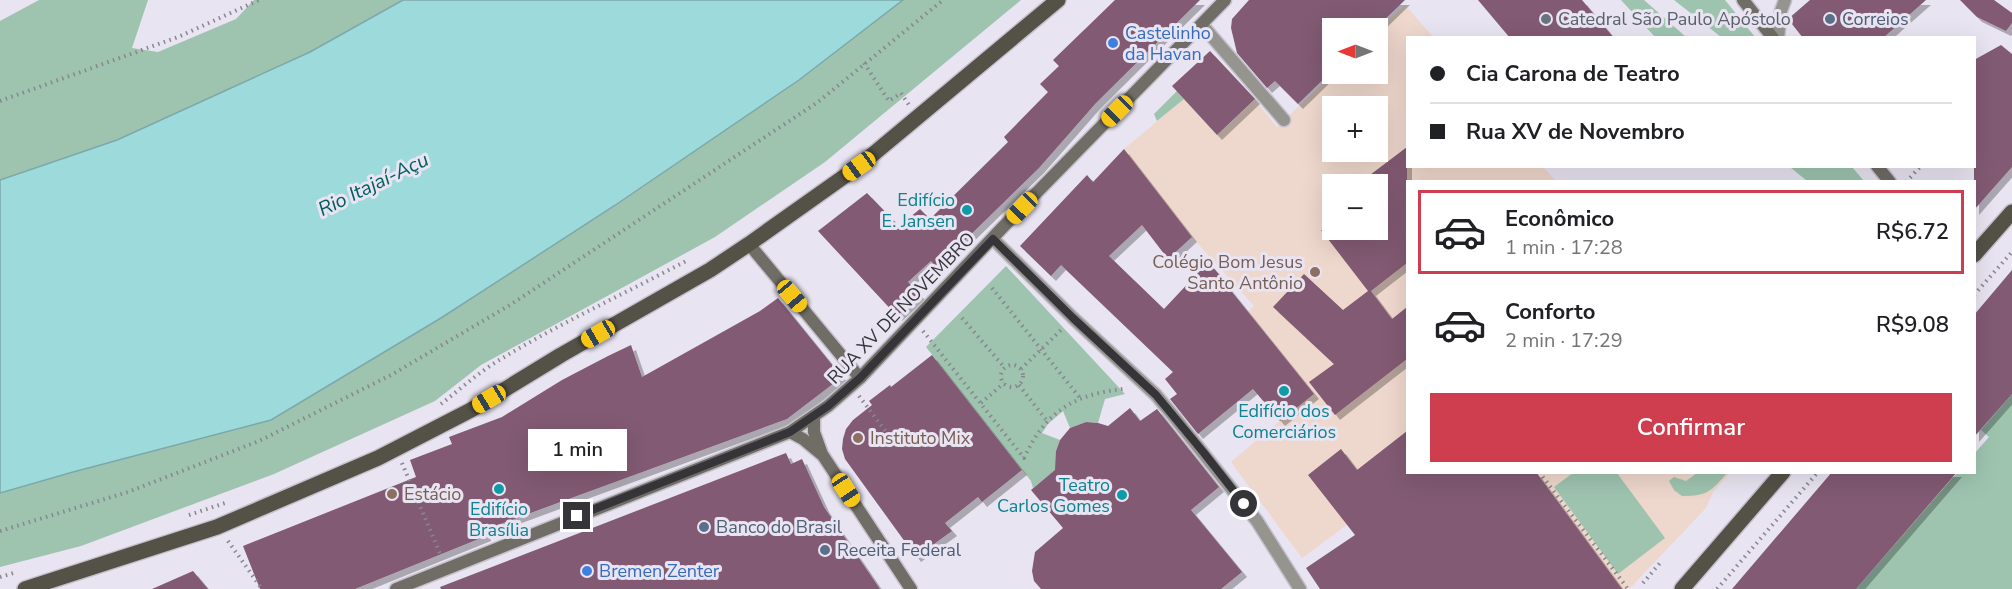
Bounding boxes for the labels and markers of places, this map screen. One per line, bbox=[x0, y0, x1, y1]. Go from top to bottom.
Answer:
place label: Catedral São Paulo Apóstolo bbox=[1558, 7, 1791, 31]
place label: Correios bbox=[1842, 7, 1909, 31]
marker: Catedral São Paulo Apóstolo bbox=[1539, 12, 1553, 26]
marker: Correios bbox=[1823, 12, 1837, 26]
place label: Castelinho da Havan bbox=[1125, 21, 1211, 66]
marker: Castelinho da Havan bbox=[1106, 36, 1120, 50]
place label: Edifício E. Jansen bbox=[882, 188, 955, 233]
marker: Edifício E. Jansen bbox=[960, 203, 974, 217]
place label: Colégio Bom Jesus Santo Antônio bbox=[1152, 250, 1303, 295]
marker: Colégio Bom Jesus Santo Antônio bbox=[1308, 265, 1322, 279]
marker: Edifício dos Comerciários bbox=[1277, 384, 1291, 398]
place label: Edifício dos Comerciários bbox=[1232, 399, 1336, 444]
place label: Instituto Mix bbox=[870, 426, 971, 450]
marker: Instituto Mix bbox=[851, 431, 865, 445]
place label: Teatro Carlos Gomes bbox=[997, 473, 1110, 518]
place label: Estácio bbox=[404, 482, 461, 506]
marker: Edifício Brasília bbox=[492, 482, 506, 496]
marker: Estácio bbox=[385, 487, 399, 501]
marker: Teatro Carlos Gomes bbox=[1115, 488, 1129, 502]
place label: Edifício Brasília bbox=[469, 497, 529, 542]
place label: Banco do Brasil bbox=[716, 515, 843, 539]
marker: Banco do Brasil bbox=[697, 520, 711, 534]
place label: Receita Federal bbox=[837, 538, 962, 562]
marker: Receita Federal bbox=[818, 543, 832, 557]
place label: Bremen Zenter bbox=[599, 559, 720, 583]
marker: Bremen Zenter bbox=[580, 564, 594, 578]

